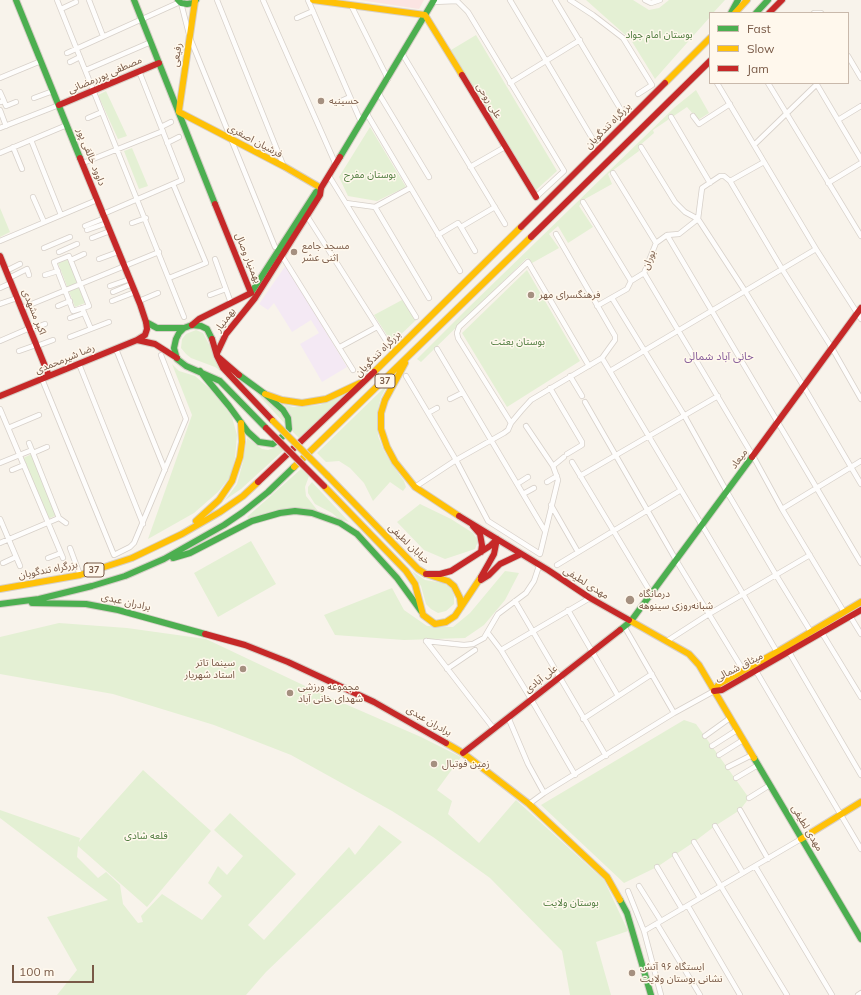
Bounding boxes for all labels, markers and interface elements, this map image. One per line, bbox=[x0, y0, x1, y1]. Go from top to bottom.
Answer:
legend bbox=[709, 12, 849, 84]
text: Fast bbox=[747, 21, 771, 36]
park label: بوستان امام جواد bbox=[625, 29, 693, 41]
text: Slow bbox=[747, 41, 775, 56]
street label: رفیعی bbox=[169, 42, 185, 68]
street label: مصطفی پوررمضانی bbox=[66, 54, 144, 96]
text: Jam bbox=[747, 61, 769, 76]
street label: علی روحی bbox=[474, 81, 504, 121]
place label: حسینیه bbox=[329, 95, 359, 107]
marker: حسینیه bbox=[316, 96, 326, 106]
street label: بزرگراه تندگویان bbox=[583, 101, 633, 151]
street label: فرشیان اصغری bbox=[226, 122, 284, 160]
street label: داوود خالقی پور bbox=[74, 126, 108, 188]
park label: بوستان مفرح bbox=[344, 169, 396, 181]
street label: بهمنیار وصال bbox=[232, 231, 264, 285]
place label: مسجد جامع اثنی عشر bbox=[302, 240, 349, 264]
marker: مسجد جامع اثنی عشر bbox=[289, 247, 299, 257]
street label: بوران bbox=[640, 248, 658, 272]
street label: اکبر مشهدی bbox=[19, 287, 49, 337]
place label: فرهنگسرای مهر bbox=[539, 289, 600, 301]
marker: فرهنگسرای مهر bbox=[526, 290, 536, 300]
street label: بهمنیار bbox=[212, 305, 238, 335]
street label: بزرگراه تندگویان bbox=[353, 329, 403, 379]
park label: بوستان بعثت bbox=[491, 336, 545, 348]
street label: رضا شیرمحمدی bbox=[33, 342, 97, 376]
district label: خانی آباد شمالی bbox=[684, 350, 754, 364]
road number: 37 bbox=[375, 374, 395, 388]
street label: میعاد bbox=[728, 447, 750, 471]
street label: خیابان لطیفی bbox=[386, 521, 432, 567]
street label: بزرگراه تندگویان bbox=[17, 558, 79, 582]
road number: 37 bbox=[84, 563, 104, 577]
street label: مهدی لطیفی bbox=[561, 564, 611, 602]
place label: درمانگاه شبانه‌روزی سینوهه bbox=[639, 588, 713, 612]
street label: برادران عبدی bbox=[100, 591, 152, 613]
marker: درمانگاه شبانه‌روزی سینوهه bbox=[624, 594, 636, 606]
street label: میثاق شمالی bbox=[713, 650, 765, 684]
place label: سینما تاتر استاد شهریار bbox=[185, 657, 235, 680]
street label: علی آبادی bbox=[522, 662, 560, 696]
marker: سینما تاتر استاد شهریار bbox=[238, 664, 248, 674]
place label: مجموعه ورزشی شهدای خانی آباد bbox=[298, 681, 363, 704]
marker: مجموعه ورزشی شهدای خانی آباد bbox=[285, 688, 295, 698]
street label: برادران عبدی bbox=[404, 703, 454, 739]
place label: زمین فوتبال bbox=[442, 758, 490, 770]
marker: زمین فوتبال bbox=[429, 759, 439, 769]
street label: مهدی لطیفی bbox=[789, 803, 825, 853]
park label: قلعه شادی bbox=[124, 830, 168, 842]
park label: بوستان ولایت bbox=[543, 897, 599, 909]
scale bar bbox=[14, 957, 96, 983]
place label: ایستگاه ۹۶ آتش نشانی بوستان ولایت bbox=[640, 961, 722, 984]
text: 100 m bbox=[19, 964, 54, 979]
marker: ایستگاه ۹۶ آتش نشانی بوستان ولایت bbox=[627, 968, 637, 978]

